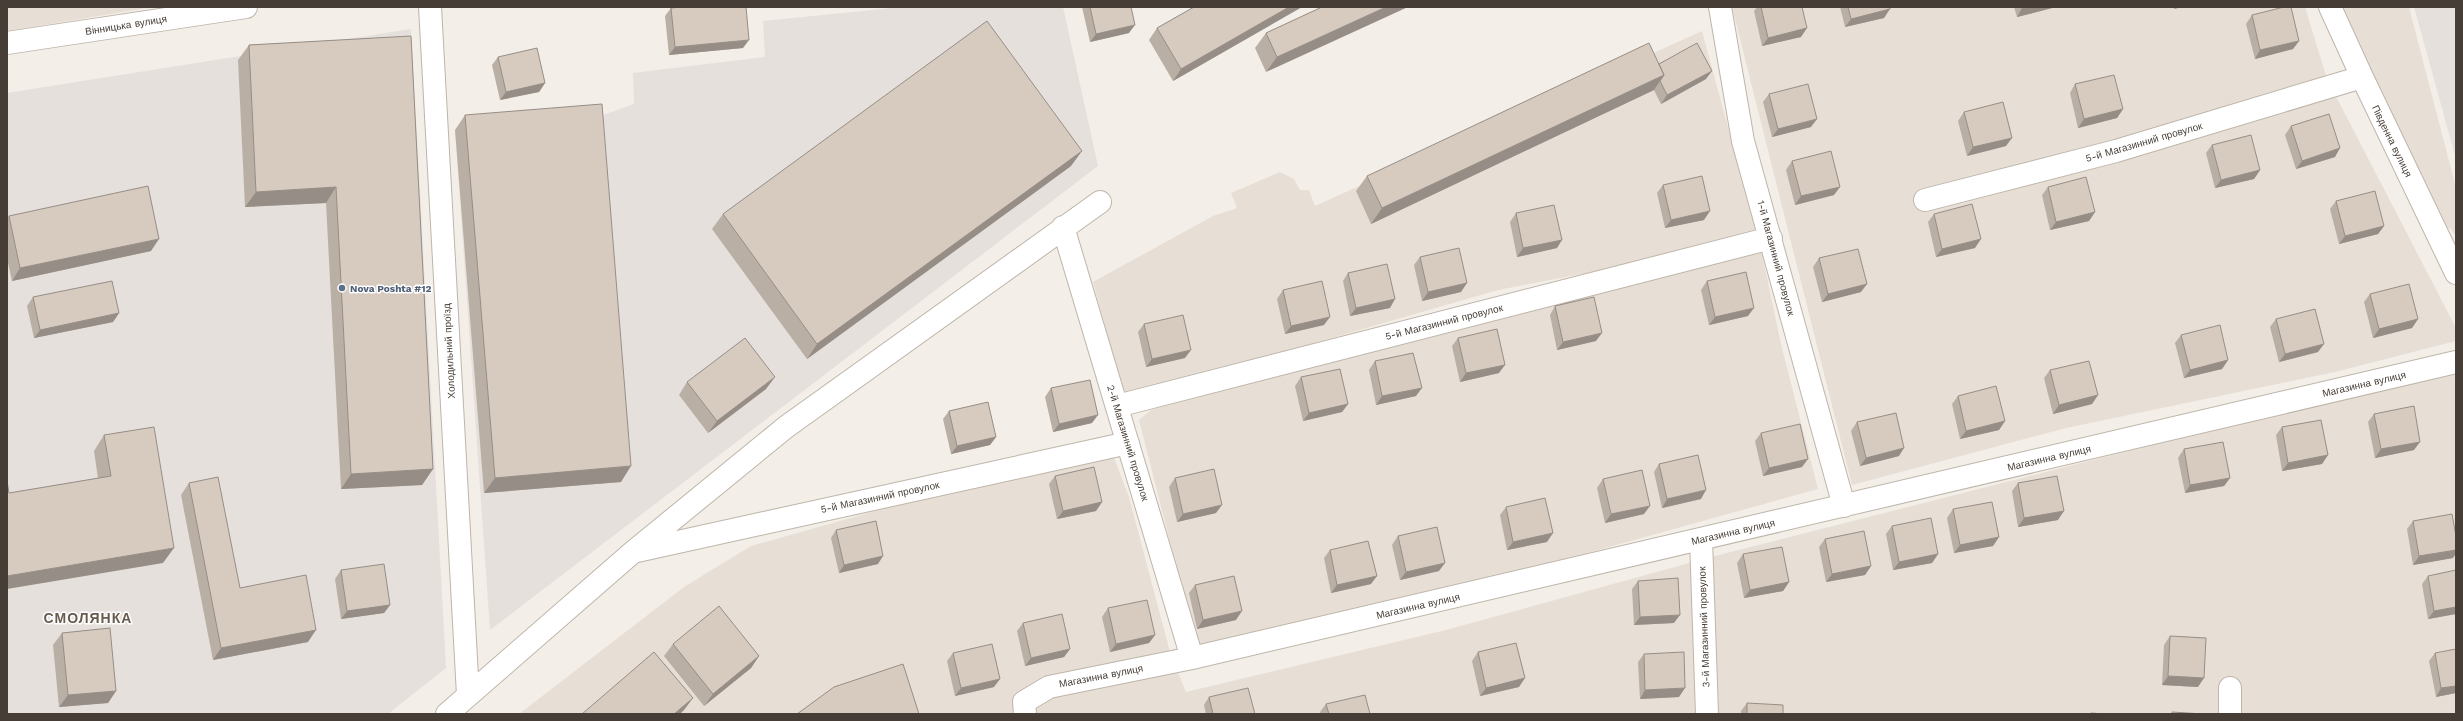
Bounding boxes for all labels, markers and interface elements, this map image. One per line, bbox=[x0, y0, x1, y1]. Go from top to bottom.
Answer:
street label: Вінницька вулиця bbox=[84, 13, 168, 37]
street label: Південна вулиця bbox=[2370, 103, 2414, 179]
street label: 5-й Магазинний провулок bbox=[2084, 120, 2204, 164]
street label: 1-й Магазинний провулок bbox=[1755, 199, 1797, 317]
marker: Nova Poshta #12 bbox=[337, 283, 347, 293]
place label: Nova Poshta #12 bbox=[350, 283, 432, 294]
street label: 5-й Магазинний провулок bbox=[1384, 302, 1505, 342]
street label: Холодильний проїзд bbox=[441, 303, 457, 399]
street label: Магазинна вулиця bbox=[2321, 369, 2407, 399]
street label: 2-й Магазинний провулок bbox=[1105, 384, 1151, 503]
street label: Магазинна вулиця bbox=[2006, 443, 2092, 473]
street label: 5-й Магазинний провулок bbox=[820, 479, 941, 515]
street label: Магазинна вулиця bbox=[1690, 517, 1776, 547]
street label: 3-й Магазинний провулок bbox=[1696, 566, 1712, 688]
street label: Магазинна вулиця bbox=[1375, 591, 1461, 621]
district label: СМОЛЯНКА bbox=[44, 610, 132, 626]
street label: Магазинна вулиця bbox=[1058, 662, 1144, 690]

